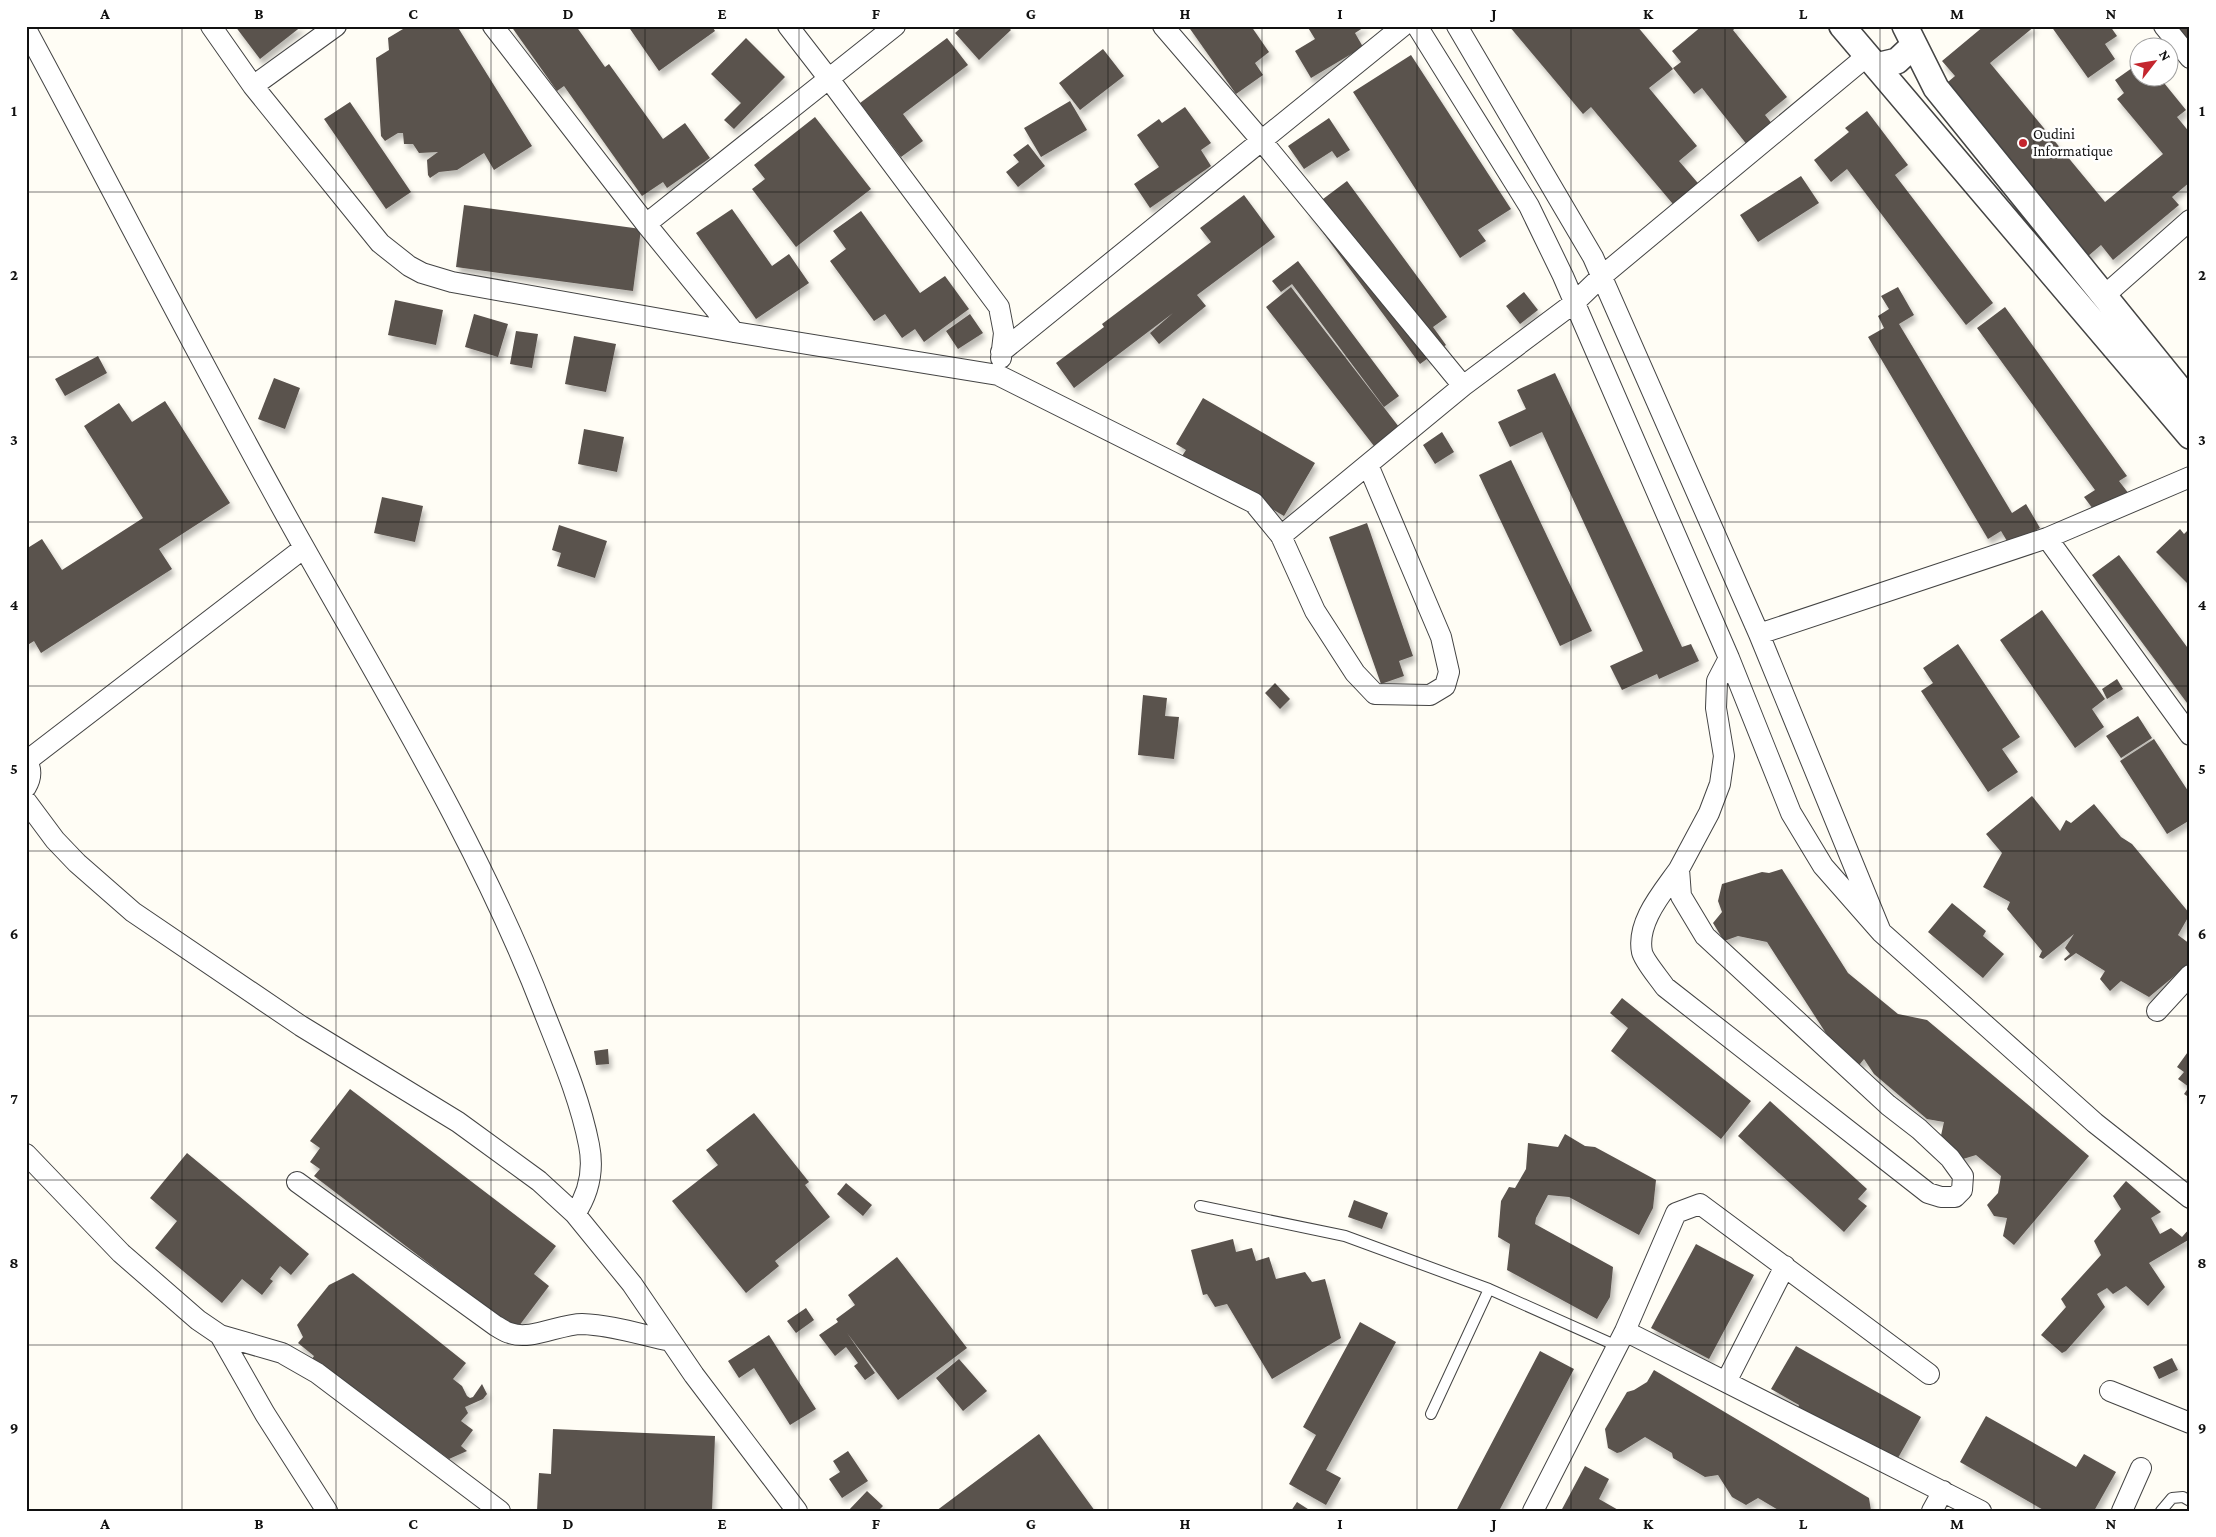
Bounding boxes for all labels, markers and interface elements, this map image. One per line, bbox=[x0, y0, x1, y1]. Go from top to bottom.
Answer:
text: A bbox=[99, 5, 110, 22]
text: B bbox=[254, 5, 264, 22]
text: C bbox=[408, 5, 418, 22]
text: D bbox=[562, 5, 574, 22]
text: E bbox=[717, 5, 727, 22]
text: F bbox=[872, 5, 881, 22]
text: G bbox=[1026, 5, 1036, 22]
text: H bbox=[1180, 5, 1191, 22]
text: I bbox=[1337, 5, 1343, 22]
text: J bbox=[1489, 5, 1497, 22]
text: K bbox=[1643, 5, 1654, 22]
text: L bbox=[1799, 5, 1808, 22]
text: M bbox=[1950, 5, 1964, 22]
text: N bbox=[2106, 5, 2117, 22]
north arrow bbox=[2128, 38, 2178, 88]
text: N bbox=[2156, 47, 2175, 64]
text: 1 bbox=[11, 102, 17, 119]
text: 1 bbox=[2199, 102, 2205, 119]
place label: Oudini Informatique bbox=[2033, 126, 2113, 160]
marker: Oudini Informatique bbox=[2017, 137, 2029, 149]
text: 2 bbox=[10, 266, 18, 283]
text: 2 bbox=[2198, 266, 2206, 283]
text: 3 bbox=[10, 431, 18, 448]
text: 3 bbox=[2198, 431, 2206, 448]
text: 4 bbox=[10, 596, 19, 613]
text: 4 bbox=[2198, 596, 2207, 613]
text: 5 bbox=[10, 760, 18, 777]
text: 5 bbox=[2198, 760, 2206, 777]
text: 6 bbox=[10, 925, 18, 942]
text: 6 bbox=[2198, 925, 2206, 942]
text: 7 bbox=[10, 1090, 18, 1107]
text: 7 bbox=[2198, 1090, 2206, 1107]
text: 8 bbox=[9, 1254, 19, 1271]
text: 8 bbox=[2197, 1254, 2207, 1271]
text: 9 bbox=[10, 1419, 18, 1436]
text: 9 bbox=[2198, 1419, 2206, 1436]
text: A bbox=[99, 1515, 110, 1532]
text: B bbox=[254, 1515, 264, 1532]
text: C bbox=[408, 1515, 418, 1532]
text: D bbox=[562, 1515, 574, 1532]
text: E bbox=[717, 1515, 727, 1532]
text: F bbox=[872, 1515, 881, 1532]
text: G bbox=[1026, 1515, 1036, 1532]
text: H bbox=[1180, 1515, 1191, 1532]
text: I bbox=[1337, 1515, 1343, 1532]
text: J bbox=[1489, 1515, 1497, 1532]
text: K bbox=[1643, 1515, 1654, 1532]
text: L bbox=[1799, 1515, 1808, 1532]
text: M bbox=[1950, 1515, 1964, 1532]
text: N bbox=[2106, 1515, 2117, 1532]

